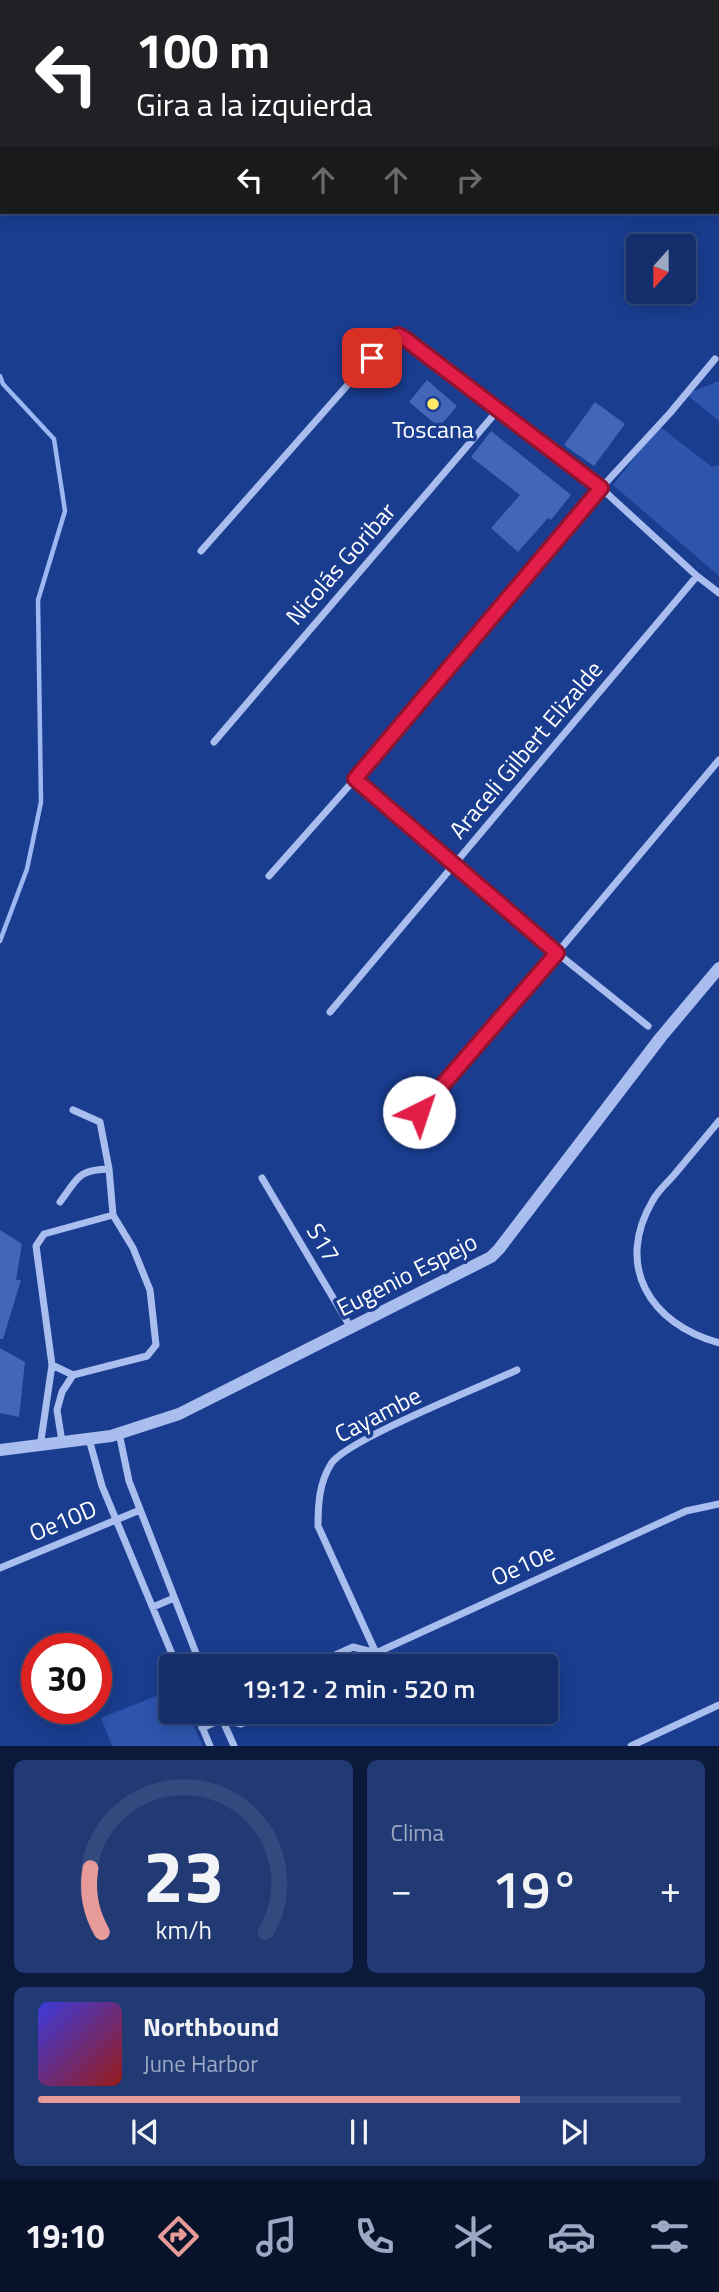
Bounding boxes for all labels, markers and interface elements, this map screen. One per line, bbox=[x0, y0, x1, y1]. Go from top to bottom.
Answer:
text: 100 m bbox=[136, 12, 270, 87]
icon: left bbox=[21, 28, 112, 119]
text: Gira a la izquierda bbox=[136, 80, 372, 128]
icon: left bbox=[231, 161, 269, 199]
icon: ahead bbox=[304, 161, 342, 199]
icon: ahead bbox=[377, 161, 415, 199]
icon: right bbox=[450, 161, 488, 199]
north arrow bbox=[626, 234, 696, 304]
map controls bbox=[626, 234, 696, 304]
pin bbox=[342, 328, 402, 388]
icon: arrive bbox=[353, 339, 391, 377]
marker: Toscana bbox=[425, 396, 441, 412]
place label: Toscana bbox=[392, 411, 474, 447]
street label: Nicolás Goribar bbox=[277, 494, 404, 633]
street label: Araceli Gilbert Elizalde bbox=[440, 652, 611, 846]
position arrow bbox=[382, 1075, 456, 1149]
street label: S17 bbox=[298, 1216, 350, 1269]
street label: Eugenio Espejo bbox=[330, 1223, 483, 1325]
street label: Cayambe bbox=[328, 1377, 427, 1451]
street label: Oe10D bbox=[23, 1490, 102, 1550]
street label: Oe10e bbox=[485, 1534, 561, 1595]
speed limit sign: 30 bbox=[21, 1633, 112, 1724]
text: 19:12 · 2 min · 520 m bbox=[242, 1669, 475, 1708]
text: Clima bbox=[391, 1815, 444, 1850]
text: 23 bbox=[142, 1821, 224, 1931]
text: 19° bbox=[492, 1849, 579, 1928]
text: − bbox=[391, 1860, 412, 1918]
text: + bbox=[660, 1860, 681, 1918]
text: km/h bbox=[155, 1911, 212, 1949]
text: Northbound bbox=[143, 2007, 279, 2046]
text: June Harbor bbox=[143, 2046, 258, 2081]
icon: previous bbox=[126, 2113, 164, 2151]
icon: pause bbox=[340, 2113, 378, 2151]
icon: next bbox=[555, 2113, 593, 2151]
text: 19:10 bbox=[25, 2212, 105, 2260]
icon: directions bbox=[154, 2212, 203, 2261]
icon: music bbox=[252, 2212, 301, 2261]
icon: phone bbox=[350, 2212, 399, 2261]
icon: climate bbox=[449, 2212, 498, 2261]
icon: car bbox=[547, 2212, 596, 2261]
icon: filters bbox=[645, 2212, 694, 2261]

